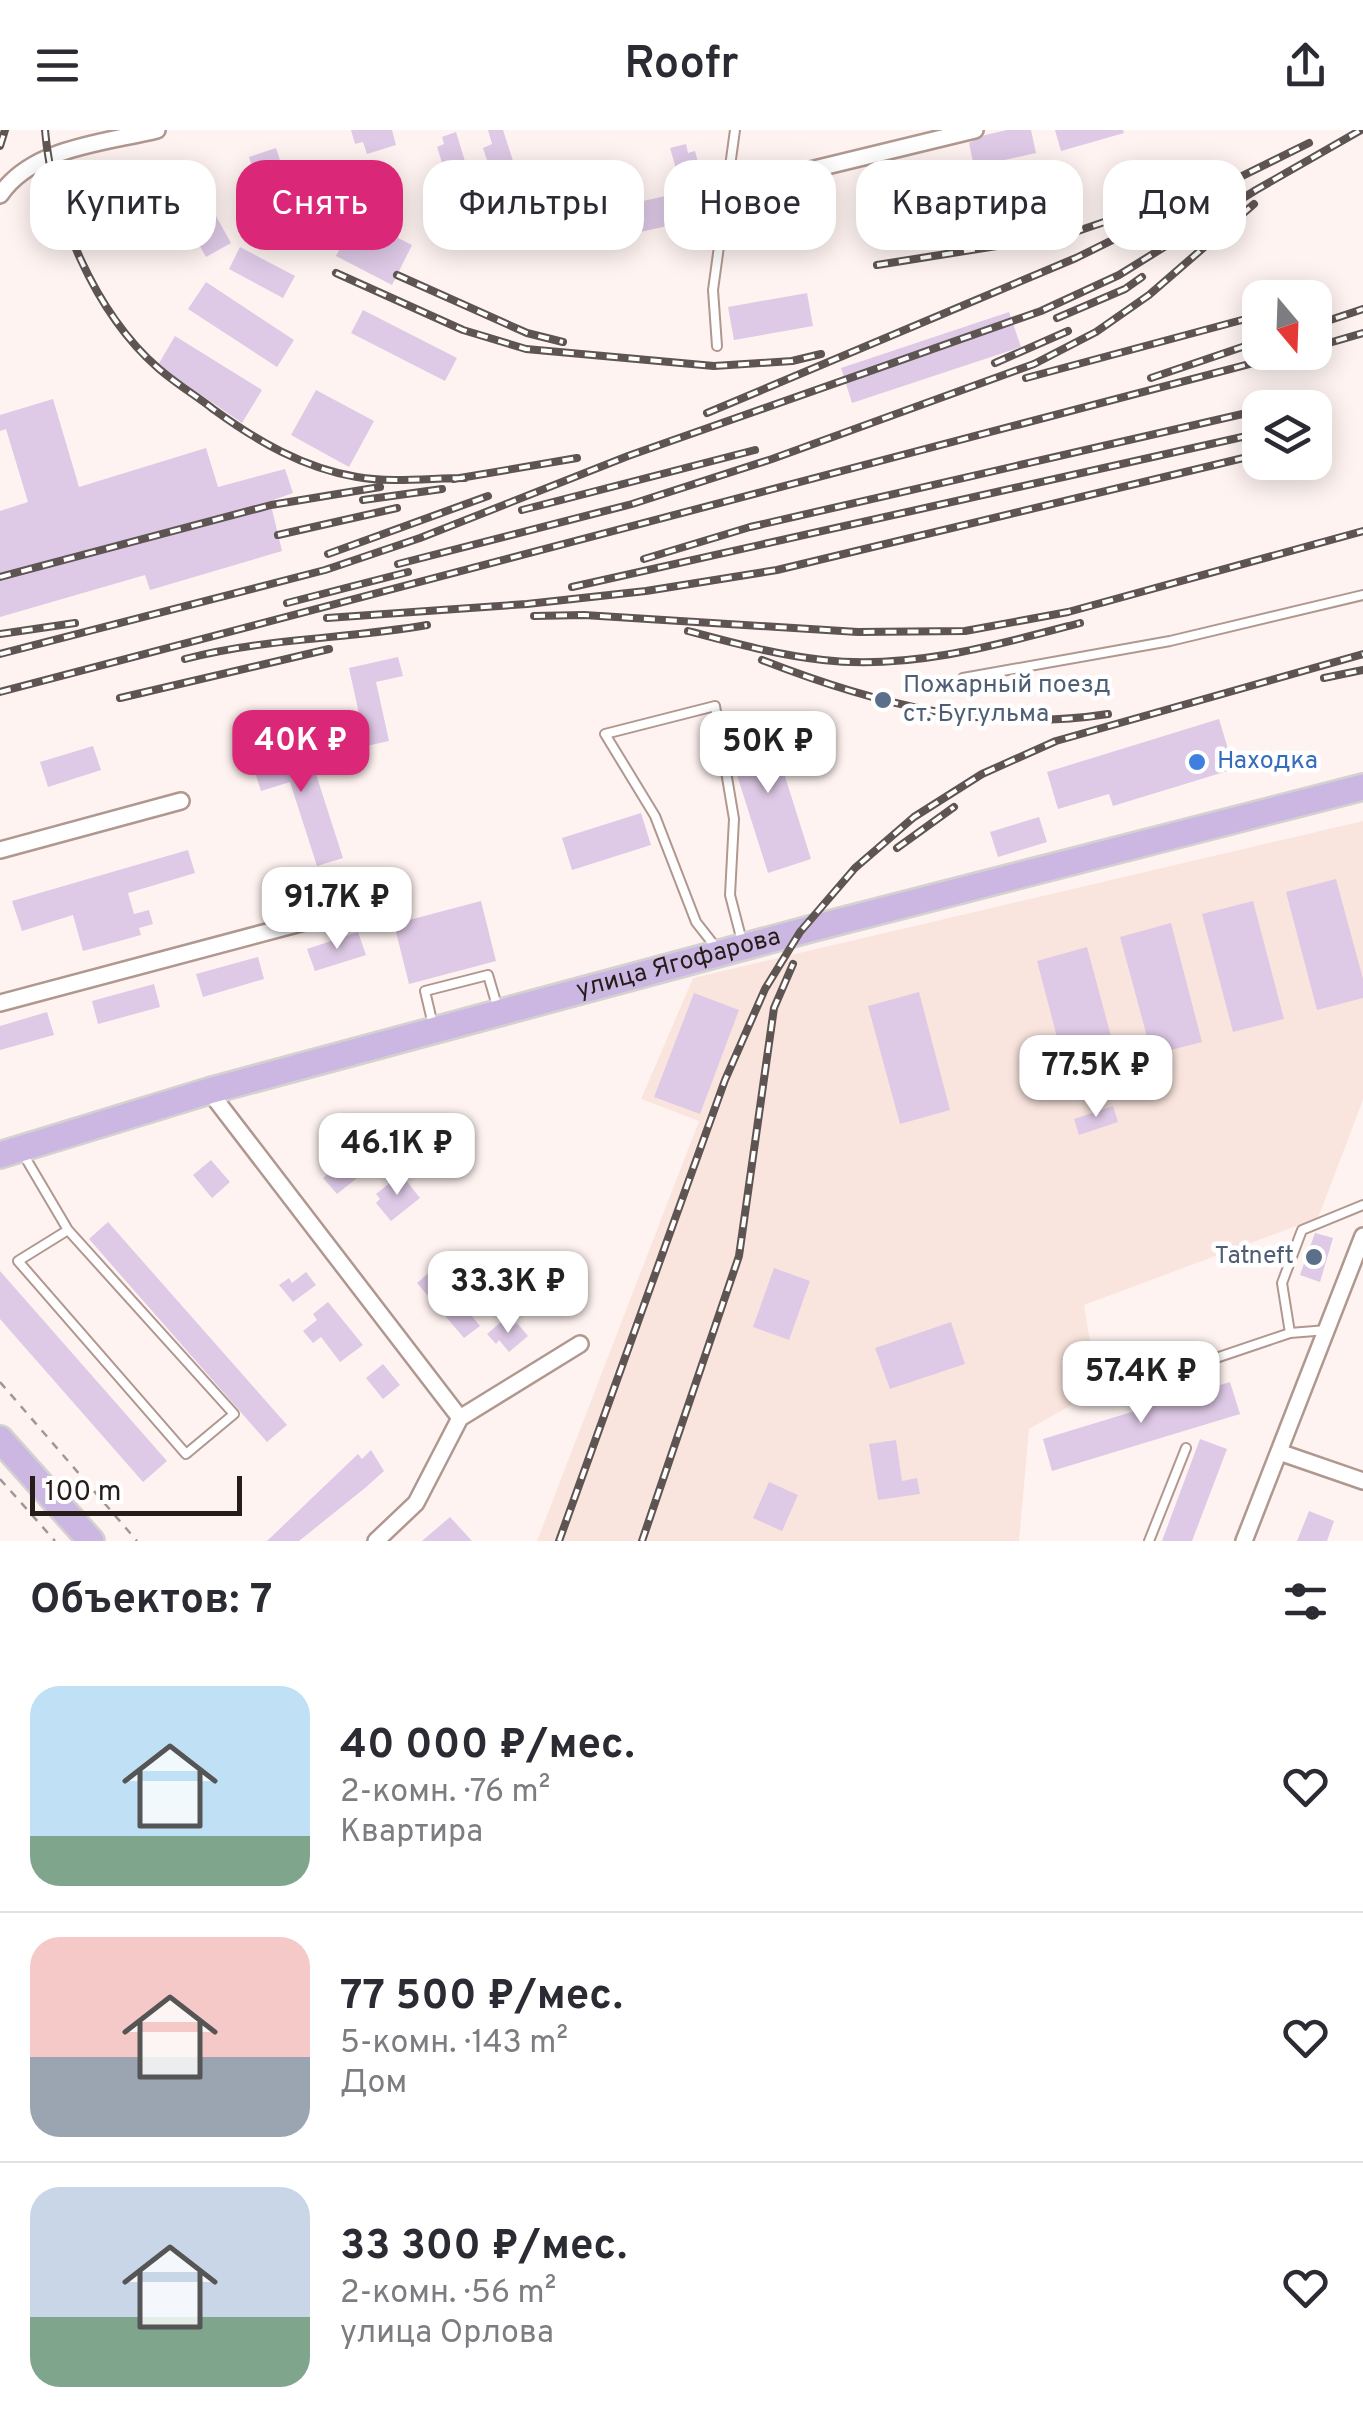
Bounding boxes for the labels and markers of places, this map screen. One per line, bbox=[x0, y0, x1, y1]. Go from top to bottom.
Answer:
place label: Пожарный поезд ст. Бугульма bbox=[903, 670, 1111, 731]
marker: Пожарный поезд ст. Бугульма bbox=[872, 689, 894, 711]
pin: 40K ₽ bbox=[231, 710, 371, 795]
pin: 50K ₽ bbox=[698, 711, 838, 796]
place label: Находка bbox=[1217, 746, 1318, 778]
marker: Находка bbox=[1186, 751, 1208, 773]
pin: 91.7K ₽ bbox=[245, 867, 429, 952]
pin: 77.5K ₽ bbox=[1004, 1035, 1188, 1120]
pin: 46.1K ₽ bbox=[305, 1113, 489, 1198]
place label: Tatneft bbox=[1214, 1241, 1294, 1273]
marker: Tatneft bbox=[1303, 1246, 1325, 1268]
pin: 33.3K ₽ bbox=[416, 1251, 600, 1336]
pin: 57.4K ₽ bbox=[1049, 1341, 1233, 1426]

